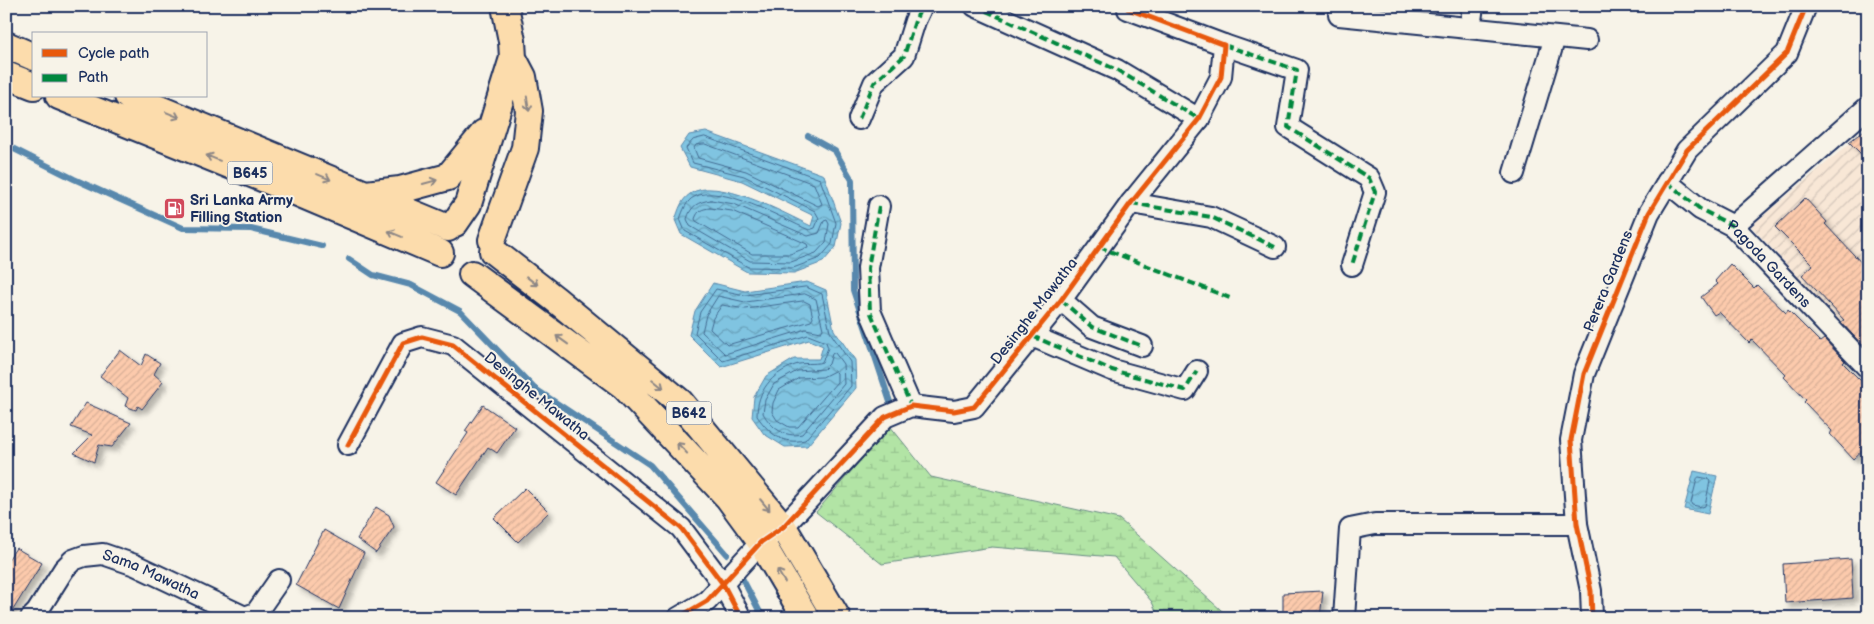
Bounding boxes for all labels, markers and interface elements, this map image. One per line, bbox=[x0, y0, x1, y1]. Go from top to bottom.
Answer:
legend bbox=[32, 32, 208, 98]
text: Cycle path bbox=[78, 44, 149, 63]
text: Path bbox=[78, 68, 108, 87]
one-way arrow bbox=[523, 96, 533, 112]
one-way arrow bbox=[165, 111, 181, 120]
one-way arrow bbox=[205, 153, 220, 162]
road number: B645 bbox=[228, 162, 272, 184]
one-way arrow bbox=[316, 174, 331, 183]
one-way arrow bbox=[421, 176, 437, 186]
place label: Sri Lanka Army Filling Station bbox=[190, 191, 293, 227]
fuel station icon: Sri Lanka Army Filling Station bbox=[162, 197, 186, 221]
street label: Pagoda Gardens bbox=[1724, 216, 1815, 312]
street label: Perera Gardens bbox=[1579, 227, 1638, 335]
one-way arrow bbox=[388, 229, 403, 239]
street label: Desinghe Mawatha bbox=[987, 254, 1082, 368]
one-way arrow bbox=[525, 276, 539, 286]
one-way arrow bbox=[555, 335, 569, 345]
street label: Desinghe Mawatha bbox=[480, 348, 593, 445]
one-way arrow bbox=[651, 378, 664, 389]
road number: B642 bbox=[666, 402, 712, 424]
one-way arrow bbox=[676, 441, 688, 454]
one-way arrow bbox=[759, 498, 770, 511]
street label: Sama Mawatha bbox=[100, 546, 202, 604]
one-way arrow bbox=[776, 569, 786, 583]

